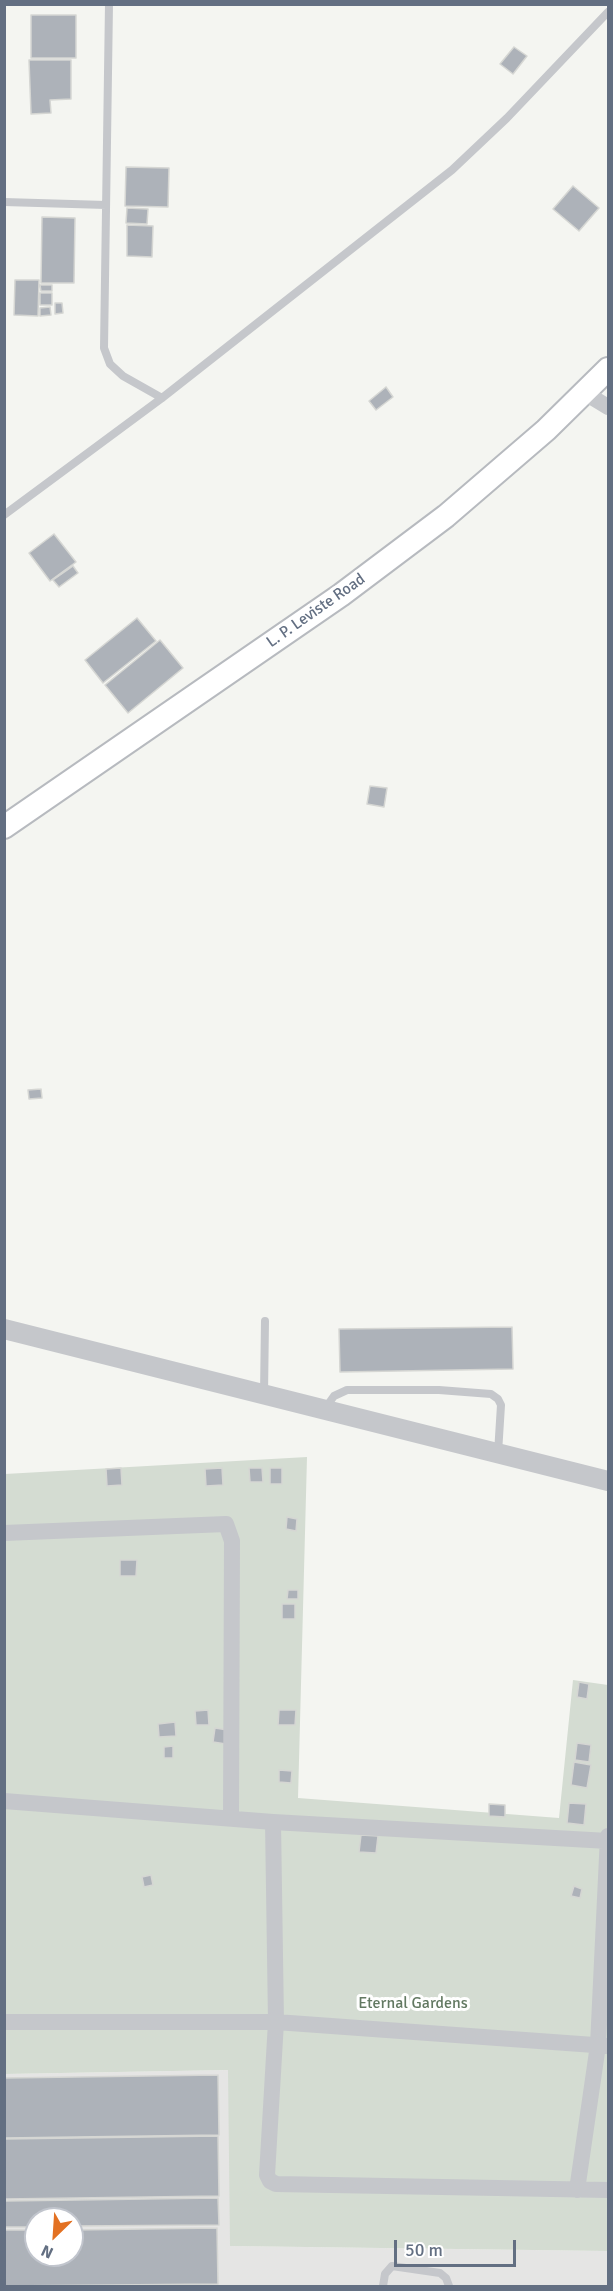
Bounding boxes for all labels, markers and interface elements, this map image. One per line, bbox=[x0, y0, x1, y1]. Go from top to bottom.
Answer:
street label: L. P. Leviste Road bbox=[263, 570, 369, 652]
park label: Eternal Gardens bbox=[358, 1994, 468, 2014]
north arrow bbox=[24, 2207, 84, 2267]
scale bar bbox=[397, 2228, 518, 2266]
text: 50 m bbox=[405, 2239, 443, 2261]
text: N bbox=[38, 2240, 57, 2263]

